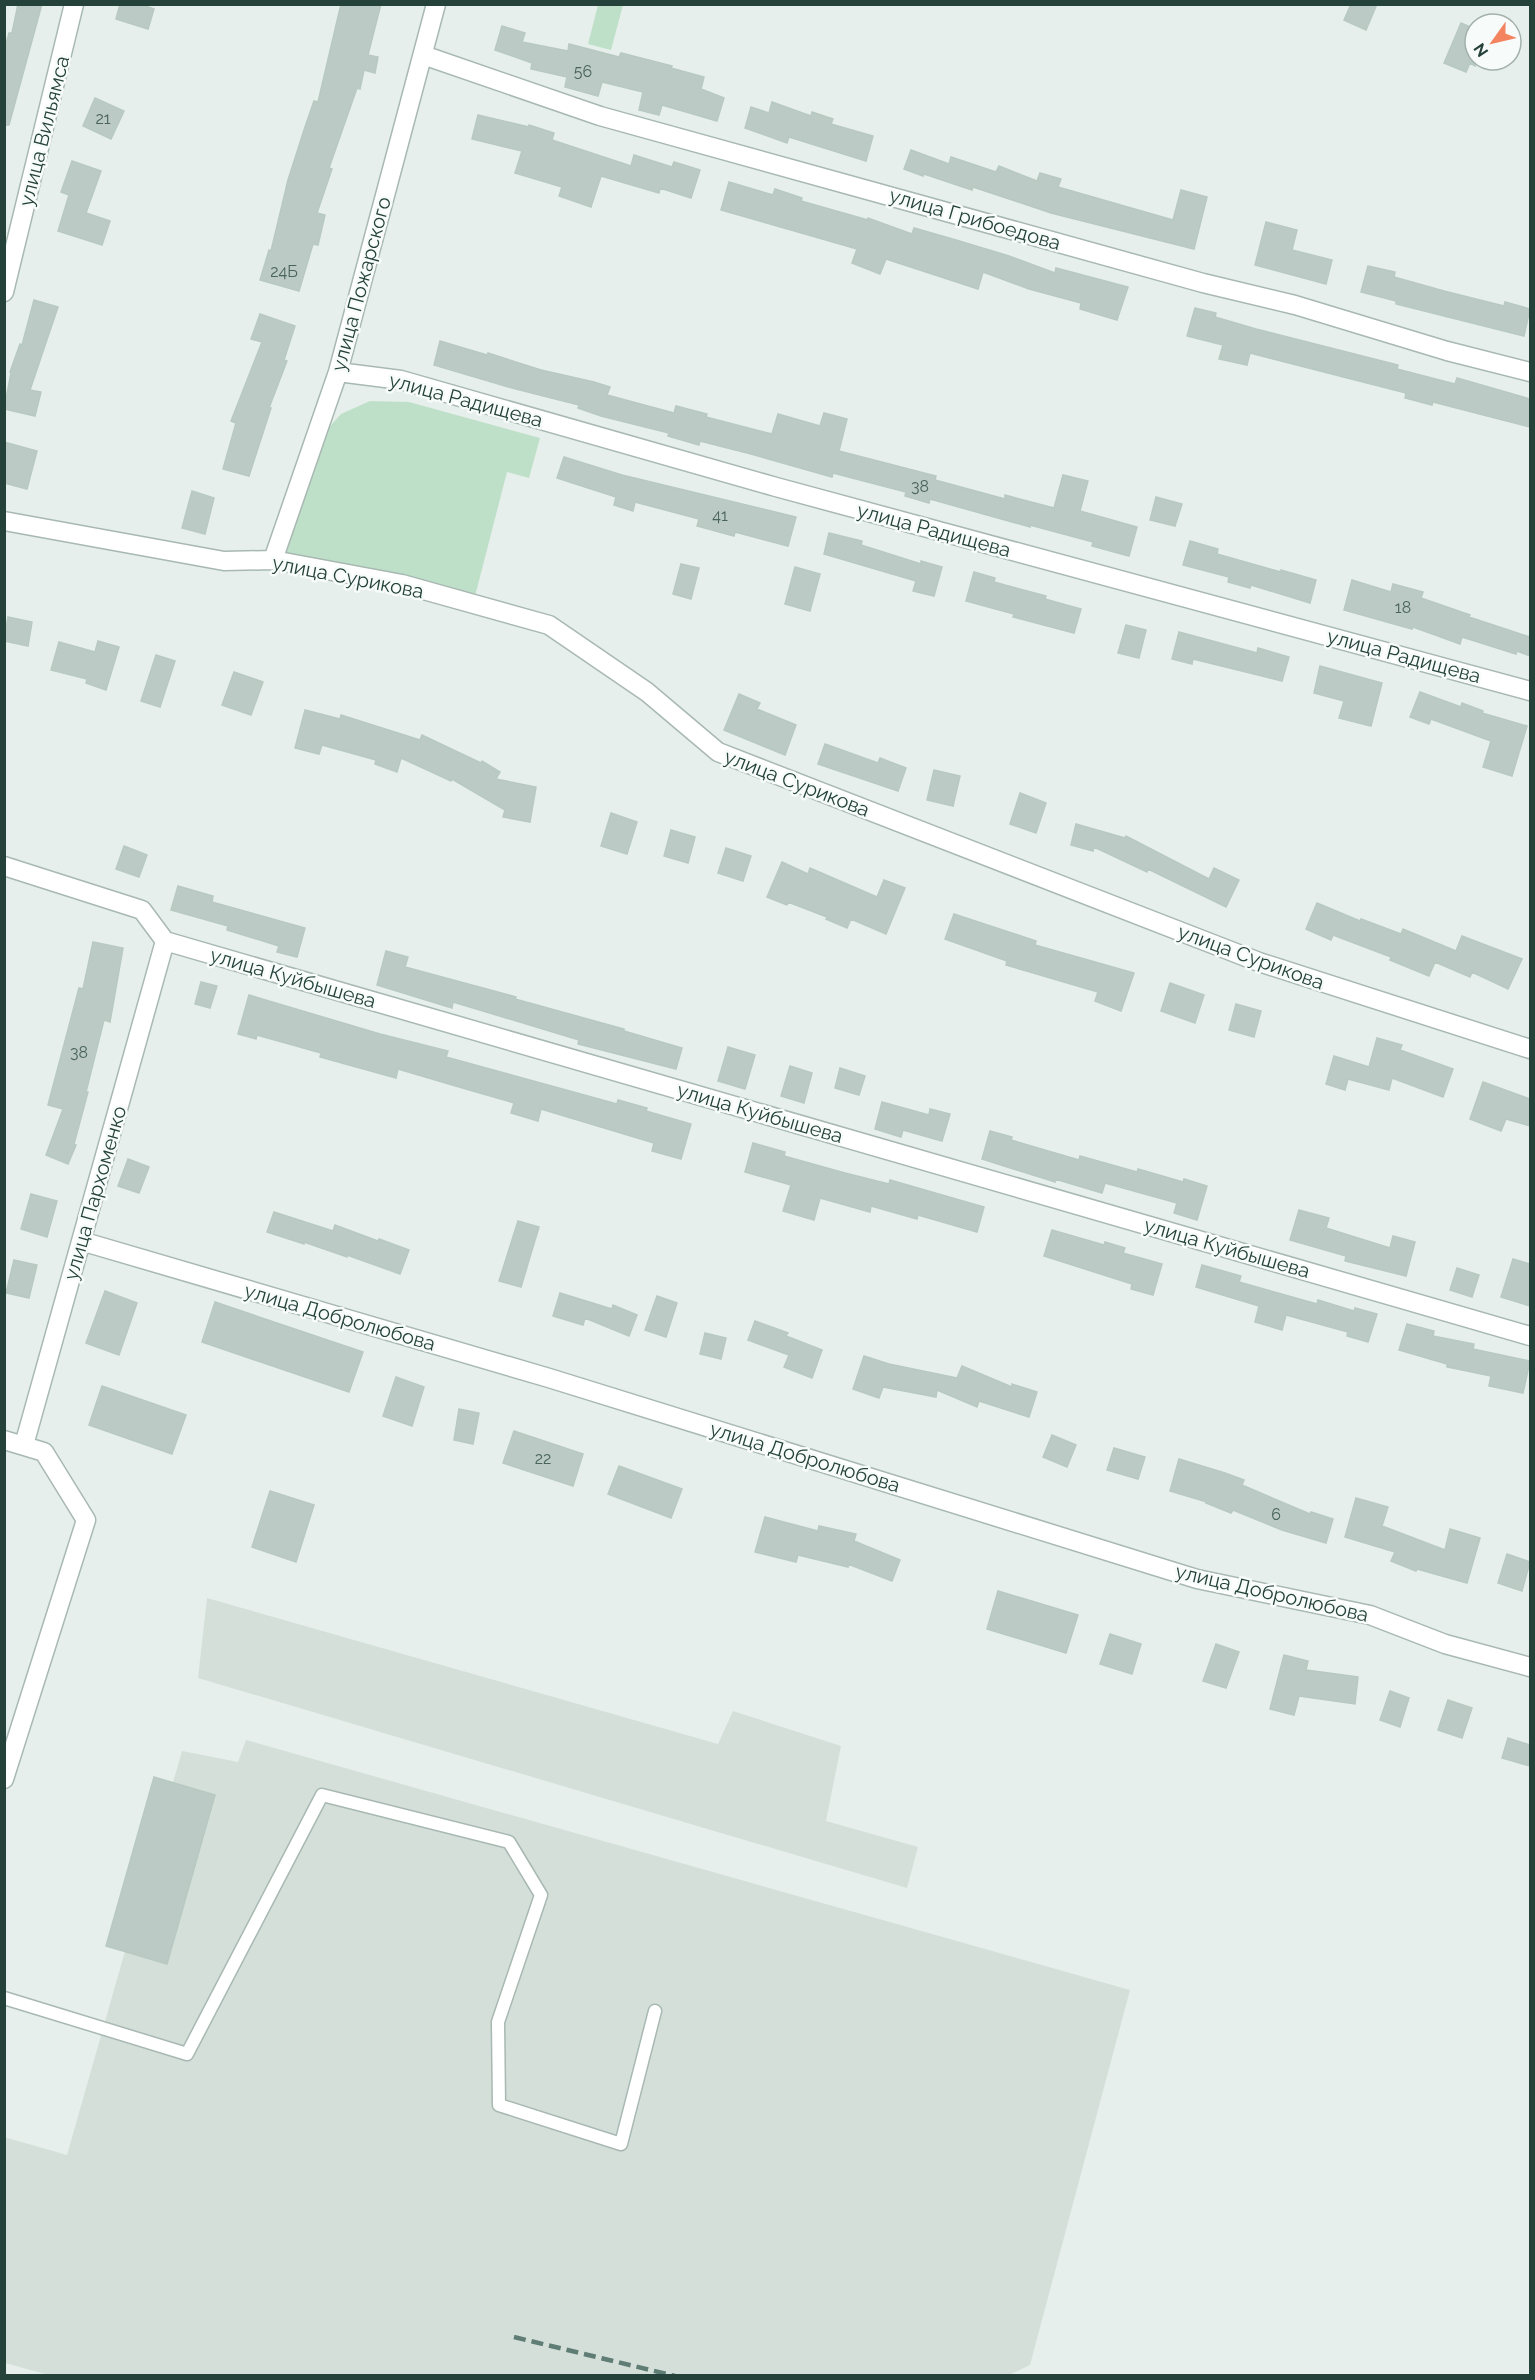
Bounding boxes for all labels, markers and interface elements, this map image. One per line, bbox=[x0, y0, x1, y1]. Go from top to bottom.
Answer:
north arrow bbox=[1463, 12, 1523, 72]
text: N bbox=[1470, 40, 1492, 60]
street label: улица Вильямса bbox=[14, 53, 74, 209]
house number: 56 bbox=[574, 62, 592, 81]
house number: 21 bbox=[95, 109, 111, 128]
street label: улица Грибоедова bbox=[887, 183, 1063, 255]
street label: улица Пожарского bbox=[326, 194, 396, 374]
house number: 24Б bbox=[270, 262, 298, 281]
street label: улица Радищева bbox=[386, 368, 546, 432]
house number: 38 bbox=[911, 477, 929, 496]
street label: улица Радищева bbox=[854, 498, 1014, 562]
house number: 41 bbox=[712, 506, 728, 525]
street label: улица Сурикова bbox=[270, 551, 426, 603]
house number: 18 bbox=[1395, 598, 1411, 617]
street label: улица Радищева bbox=[1324, 624, 1484, 688]
street label: улица Сурикова bbox=[721, 744, 873, 822]
street label: улица Сурикова bbox=[1175, 919, 1327, 995]
street label: улица Куйбышева bbox=[207, 943, 379, 1013]
house number: 38 bbox=[70, 1043, 88, 1062]
street label: улица Куйбышева bbox=[674, 1078, 846, 1148]
street label: улица Пархоменко bbox=[59, 1103, 131, 1283]
street label: улица Куйбышева bbox=[1141, 1213, 1313, 1283]
street label: улица Добролюбова bbox=[242, 1278, 438, 1356]
street label: улица Добролюбова bbox=[707, 1417, 903, 1497]
house number: 22 bbox=[535, 1449, 551, 1468]
house number: 6 bbox=[1271, 1505, 1281, 1524]
street label: улица Добролюбова bbox=[1173, 1559, 1371, 1627]

